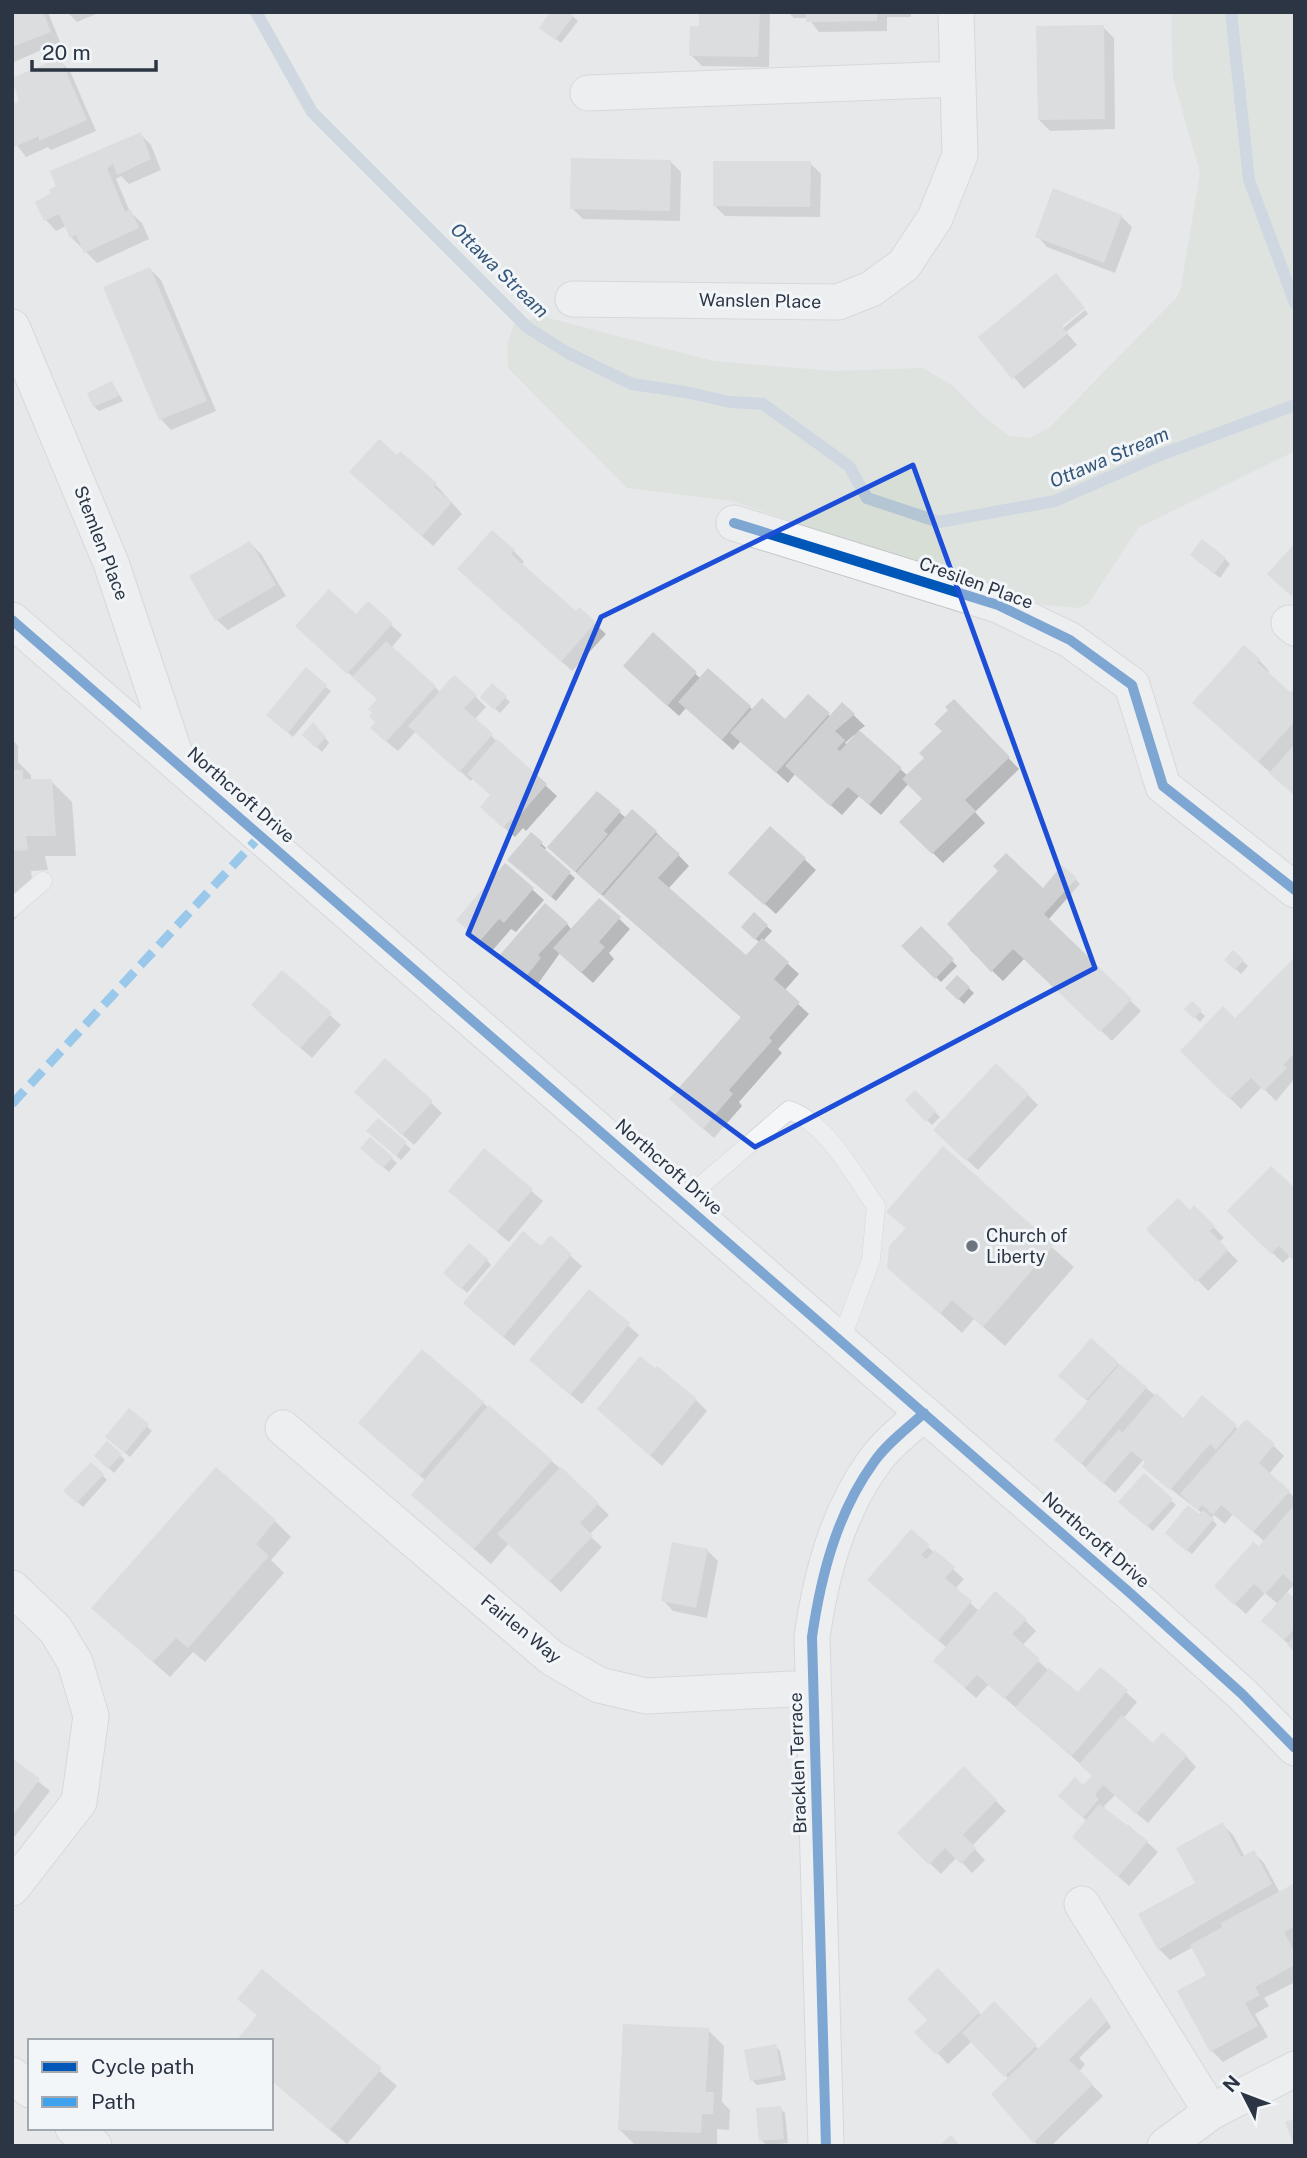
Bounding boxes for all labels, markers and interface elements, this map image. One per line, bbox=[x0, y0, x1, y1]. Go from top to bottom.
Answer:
scale bar bbox=[32, 28, 156, 72]
text: 20 m bbox=[42, 40, 91, 65]
water label: Ottawa Stream bbox=[447, 218, 553, 322]
street label: Wanslen Place bbox=[699, 289, 821, 312]
water label: Ottawa Stream bbox=[1046, 422, 1172, 492]
street label: Stemlen Place bbox=[70, 483, 133, 603]
street label: Cresilen Place bbox=[916, 552, 1036, 613]
street label: Northcroft Drive bbox=[183, 742, 299, 847]
street label: Northcroft Drive bbox=[611, 1114, 727, 1219]
place label: Church of Liberty bbox=[986, 1225, 1067, 1267]
marker: Church of Liberty bbox=[964, 1238, 980, 1254]
street label: Northcroft Drive bbox=[1038, 1487, 1154, 1592]
street label: Fairlen Way bbox=[477, 1590, 566, 1668]
street label: Bracklen Terrace bbox=[785, 1692, 810, 1834]
legend bbox=[28, 2039, 273, 2130]
text: Cycle path bbox=[91, 2054, 194, 2079]
north arrow bbox=[1209, 2060, 1279, 2130]
text: N bbox=[1218, 2071, 1245, 2097]
text: Path bbox=[91, 2089, 136, 2114]

